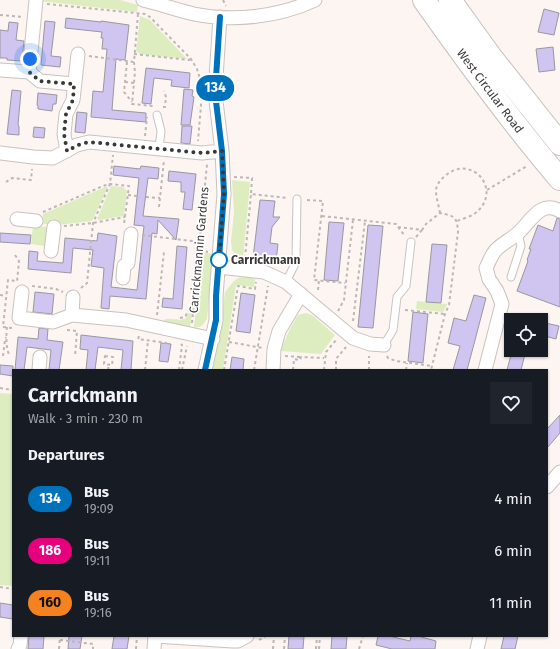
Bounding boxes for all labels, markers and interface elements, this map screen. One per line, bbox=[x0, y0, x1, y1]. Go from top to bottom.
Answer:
street label: West Circular Road bbox=[454, 46, 526, 136]
your location bbox=[20, 49, 40, 69]
line badge: 134 bbox=[192, 75, 238, 101]
text: 134 bbox=[204, 79, 226, 96]
street label: Carrickmannin Gardens bbox=[186, 186, 212, 314]
marker: Carrickmann bbox=[210, 251, 228, 269]
place label: Carrickmann bbox=[231, 253, 300, 267]
map controls bbox=[504, 313, 548, 357]
button: locate bbox=[504, 313, 548, 357]
button: heart bbox=[490, 382, 532, 424]
text: Carrickmann bbox=[28, 384, 138, 407]
text: Walk · 3 min · 230 m bbox=[28, 411, 143, 426]
text: Departures bbox=[28, 446, 105, 464]
text: Bus bbox=[84, 483, 109, 501]
text: 134 bbox=[39, 490, 61, 507]
text: 4 min bbox=[494, 490, 532, 508]
text: 19:09 bbox=[84, 501, 114, 516]
text: Bus bbox=[84, 535, 109, 553]
text: 186 bbox=[39, 542, 61, 559]
text: 6 min bbox=[494, 542, 532, 560]
text: 19:11 bbox=[84, 553, 110, 568]
text: Bus bbox=[84, 587, 109, 605]
text: 160 bbox=[39, 594, 61, 611]
text: 11 min bbox=[489, 594, 532, 612]
text: 19:16 bbox=[84, 605, 112, 620]

